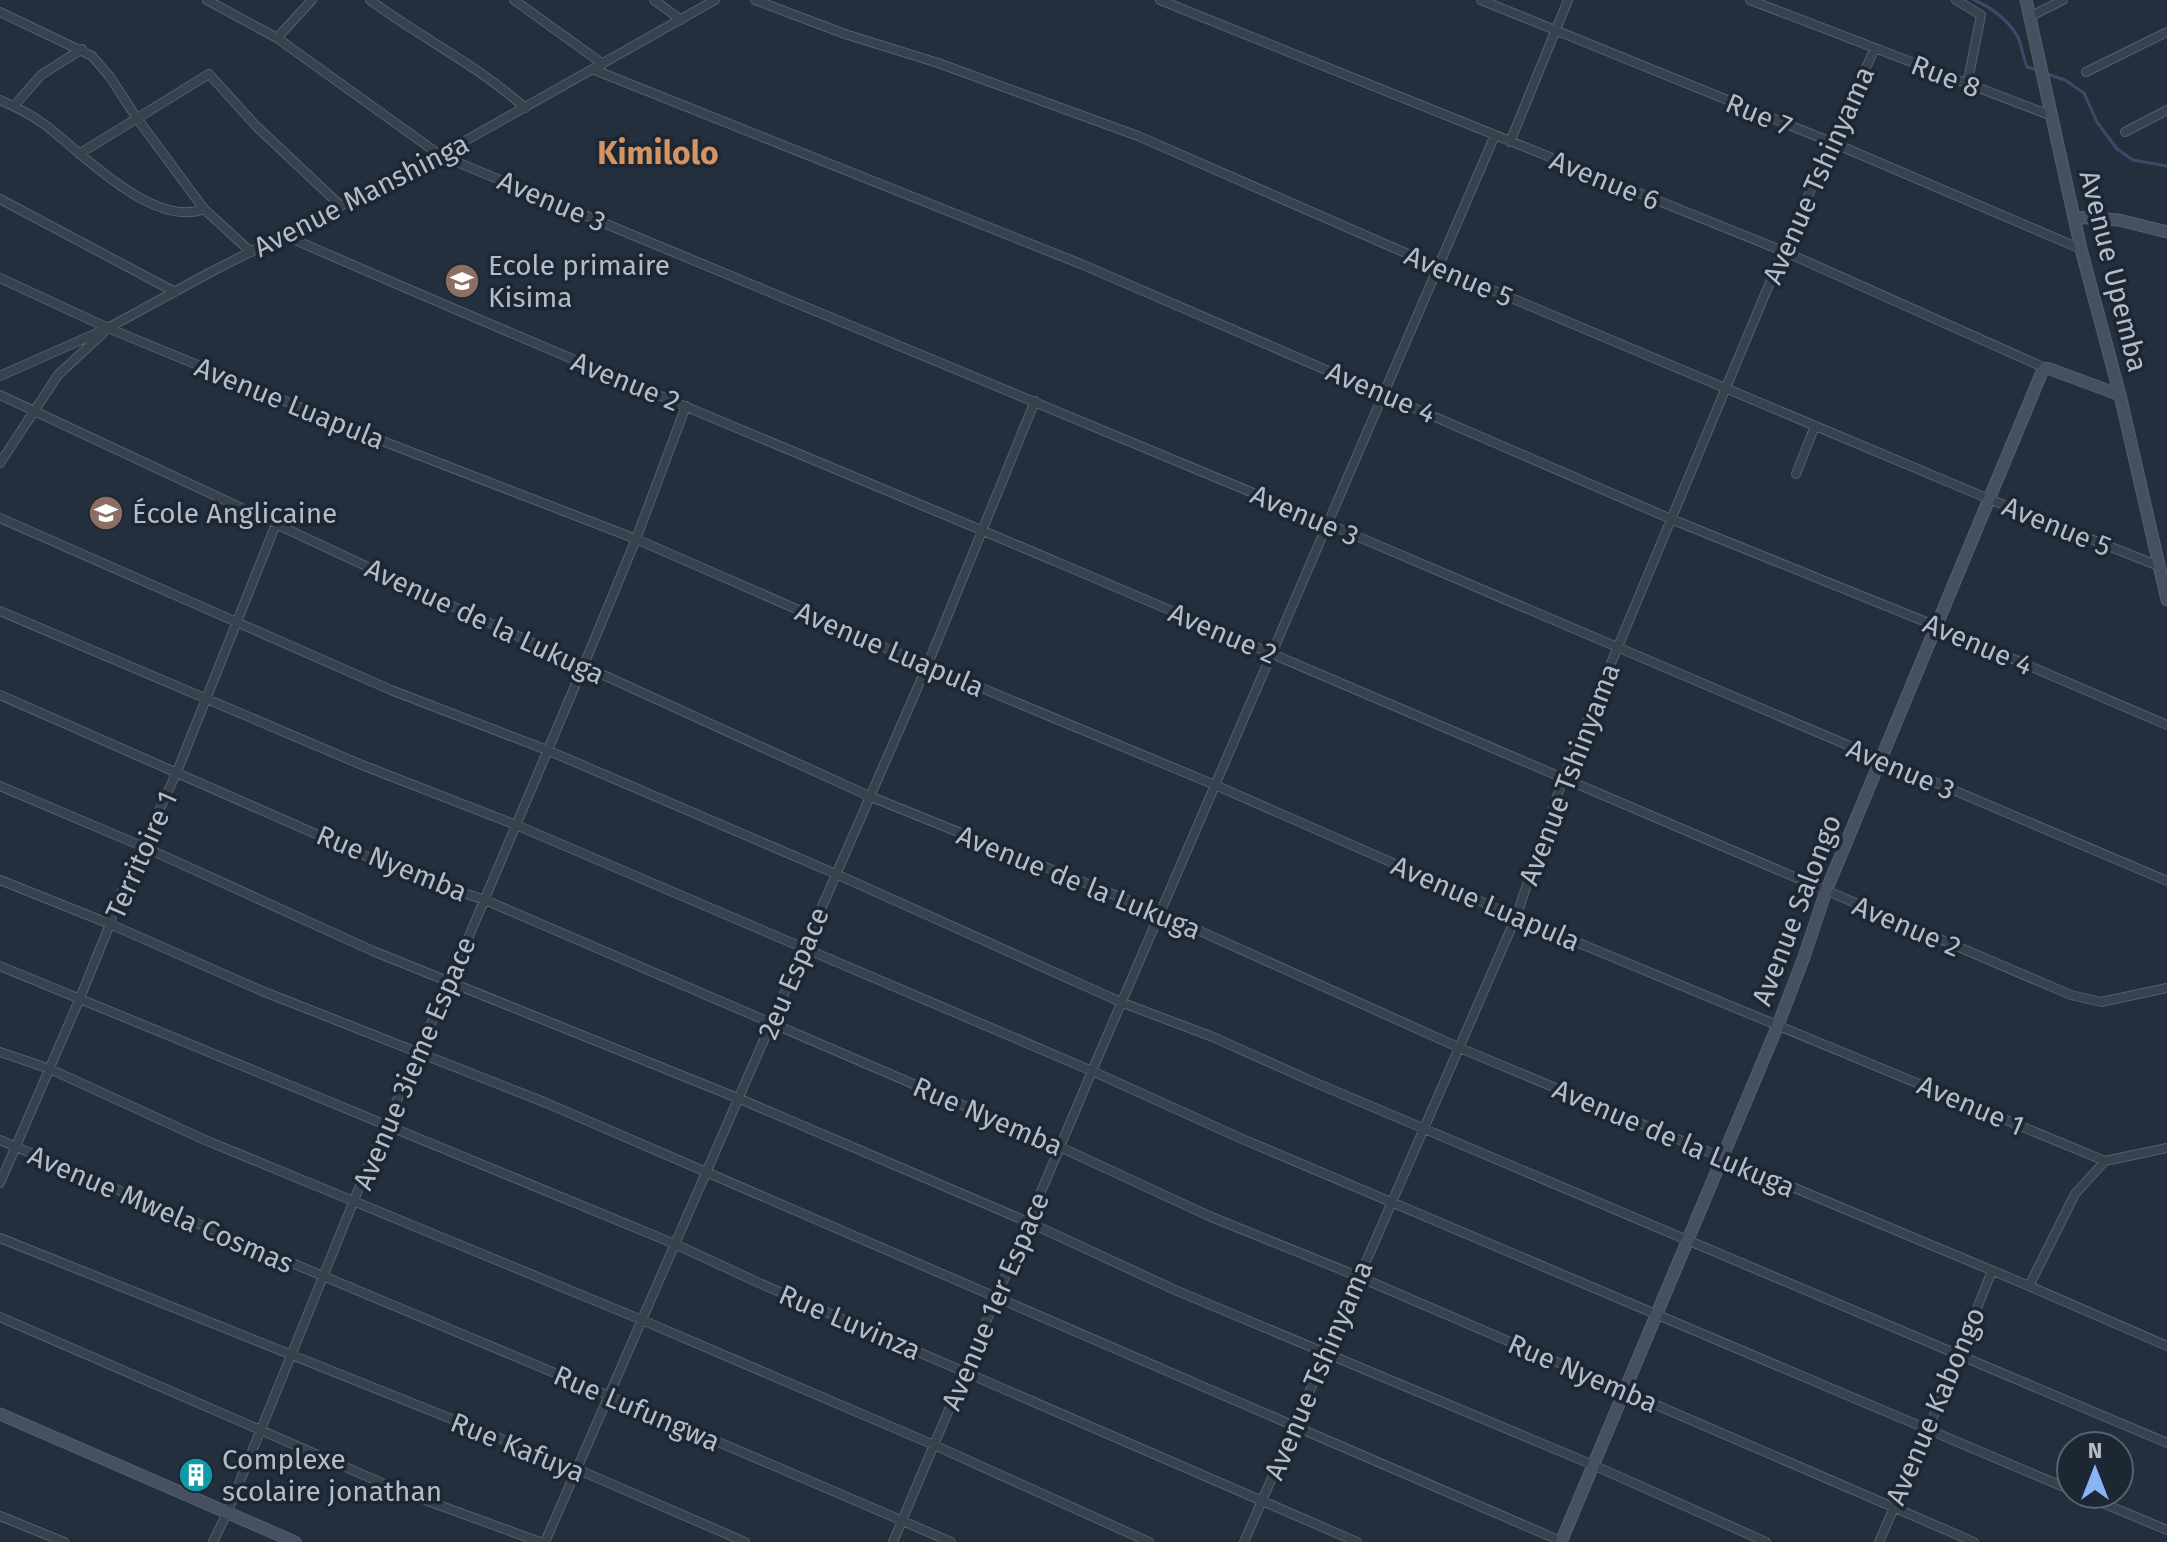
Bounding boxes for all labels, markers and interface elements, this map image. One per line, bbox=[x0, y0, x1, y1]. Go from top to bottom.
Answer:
street label: Rue 8 bbox=[1907, 48, 1985, 105]
street label: Avenue Tshinyama bbox=[1756, 61, 1881, 289]
street label: Rue 7 bbox=[1721, 86, 1797, 143]
street label: Avenue Manshinga bbox=[248, 127, 474, 264]
district label: Kimilolo bbox=[597, 134, 719, 172]
street label: Avenue 6 bbox=[1545, 144, 1664, 217]
street label: Avenue 3 bbox=[493, 164, 611, 239]
street label: Avenue Upemba bbox=[2073, 167, 2154, 375]
street label: Avenue 5 bbox=[1400, 239, 1518, 314]
place label: Ecole primaire Kisima bbox=[488, 249, 670, 314]
school or university icon: Ecole primaire Kisima bbox=[443, 262, 481, 300]
street label: Avenue 2 bbox=[567, 345, 685, 418]
street label: Avenue Luapula bbox=[190, 350, 389, 457]
street label: Avenue 4 bbox=[1321, 355, 1440, 430]
street label: Avenue 3 bbox=[1246, 478, 1364, 553]
street label: Avenue 5 bbox=[1998, 490, 2116, 563]
school or university icon: École Anglicaine bbox=[87, 494, 125, 532]
place label: École Anglicaine bbox=[132, 497, 337, 530]
street label: Avenue de la Lukuga bbox=[360, 552, 610, 691]
street label: Avenue Luapula bbox=[791, 595, 989, 704]
street label: Avenue 2 bbox=[1164, 596, 1282, 671]
street label: Avenue 4 bbox=[1918, 607, 2037, 682]
street label: Avenue Tshinyama bbox=[1512, 659, 1627, 890]
street label: Avenue 3 bbox=[1842, 732, 1960, 807]
street label: Territoire 1 bbox=[99, 786, 184, 924]
street label: Avenue Salongo bbox=[1745, 810, 1848, 1010]
street label: Rue Nyemba bbox=[312, 818, 472, 909]
street label: Avenue de la Lukuga bbox=[952, 818, 1206, 946]
street label: Avenue Luapula bbox=[1387, 849, 1585, 958]
street label: Avenue 2 bbox=[1848, 889, 1966, 964]
street label: 2eu Espace bbox=[751, 902, 836, 1044]
street label: Avenue 3ieme Espace bbox=[346, 932, 483, 1195]
street label: Avenue 1 bbox=[1913, 1068, 2029, 1143]
street label: Rue Nyemba bbox=[908, 1070, 1068, 1163]
street label: Avenue de la Lukuga bbox=[1548, 1072, 1800, 1204]
street label: Avenue Mwela Cosmas bbox=[23, 1139, 298, 1280]
street label: Avenue 1er Espace bbox=[935, 1187, 1056, 1415]
street label: Avenue Tshinyama bbox=[1257, 1256, 1380, 1485]
street label: Rue Luvinza bbox=[774, 1278, 926, 1367]
street label: Avenue Kabongo bbox=[1879, 1302, 1992, 1510]
street label: Rue Nyemba bbox=[1503, 1327, 1663, 1420]
street label: Rue Lufungwa bbox=[549, 1359, 725, 1458]
street label: Rue Kafuya bbox=[446, 1406, 590, 1489]
north arrow bbox=[2055, 1430, 2135, 1510]
text: N bbox=[2088, 1437, 2102, 1464]
place label: Complexe scolaire jonathan bbox=[222, 1443, 442, 1508]
building icon: Complexe scolaire jonathan bbox=[177, 1456, 215, 1494]

